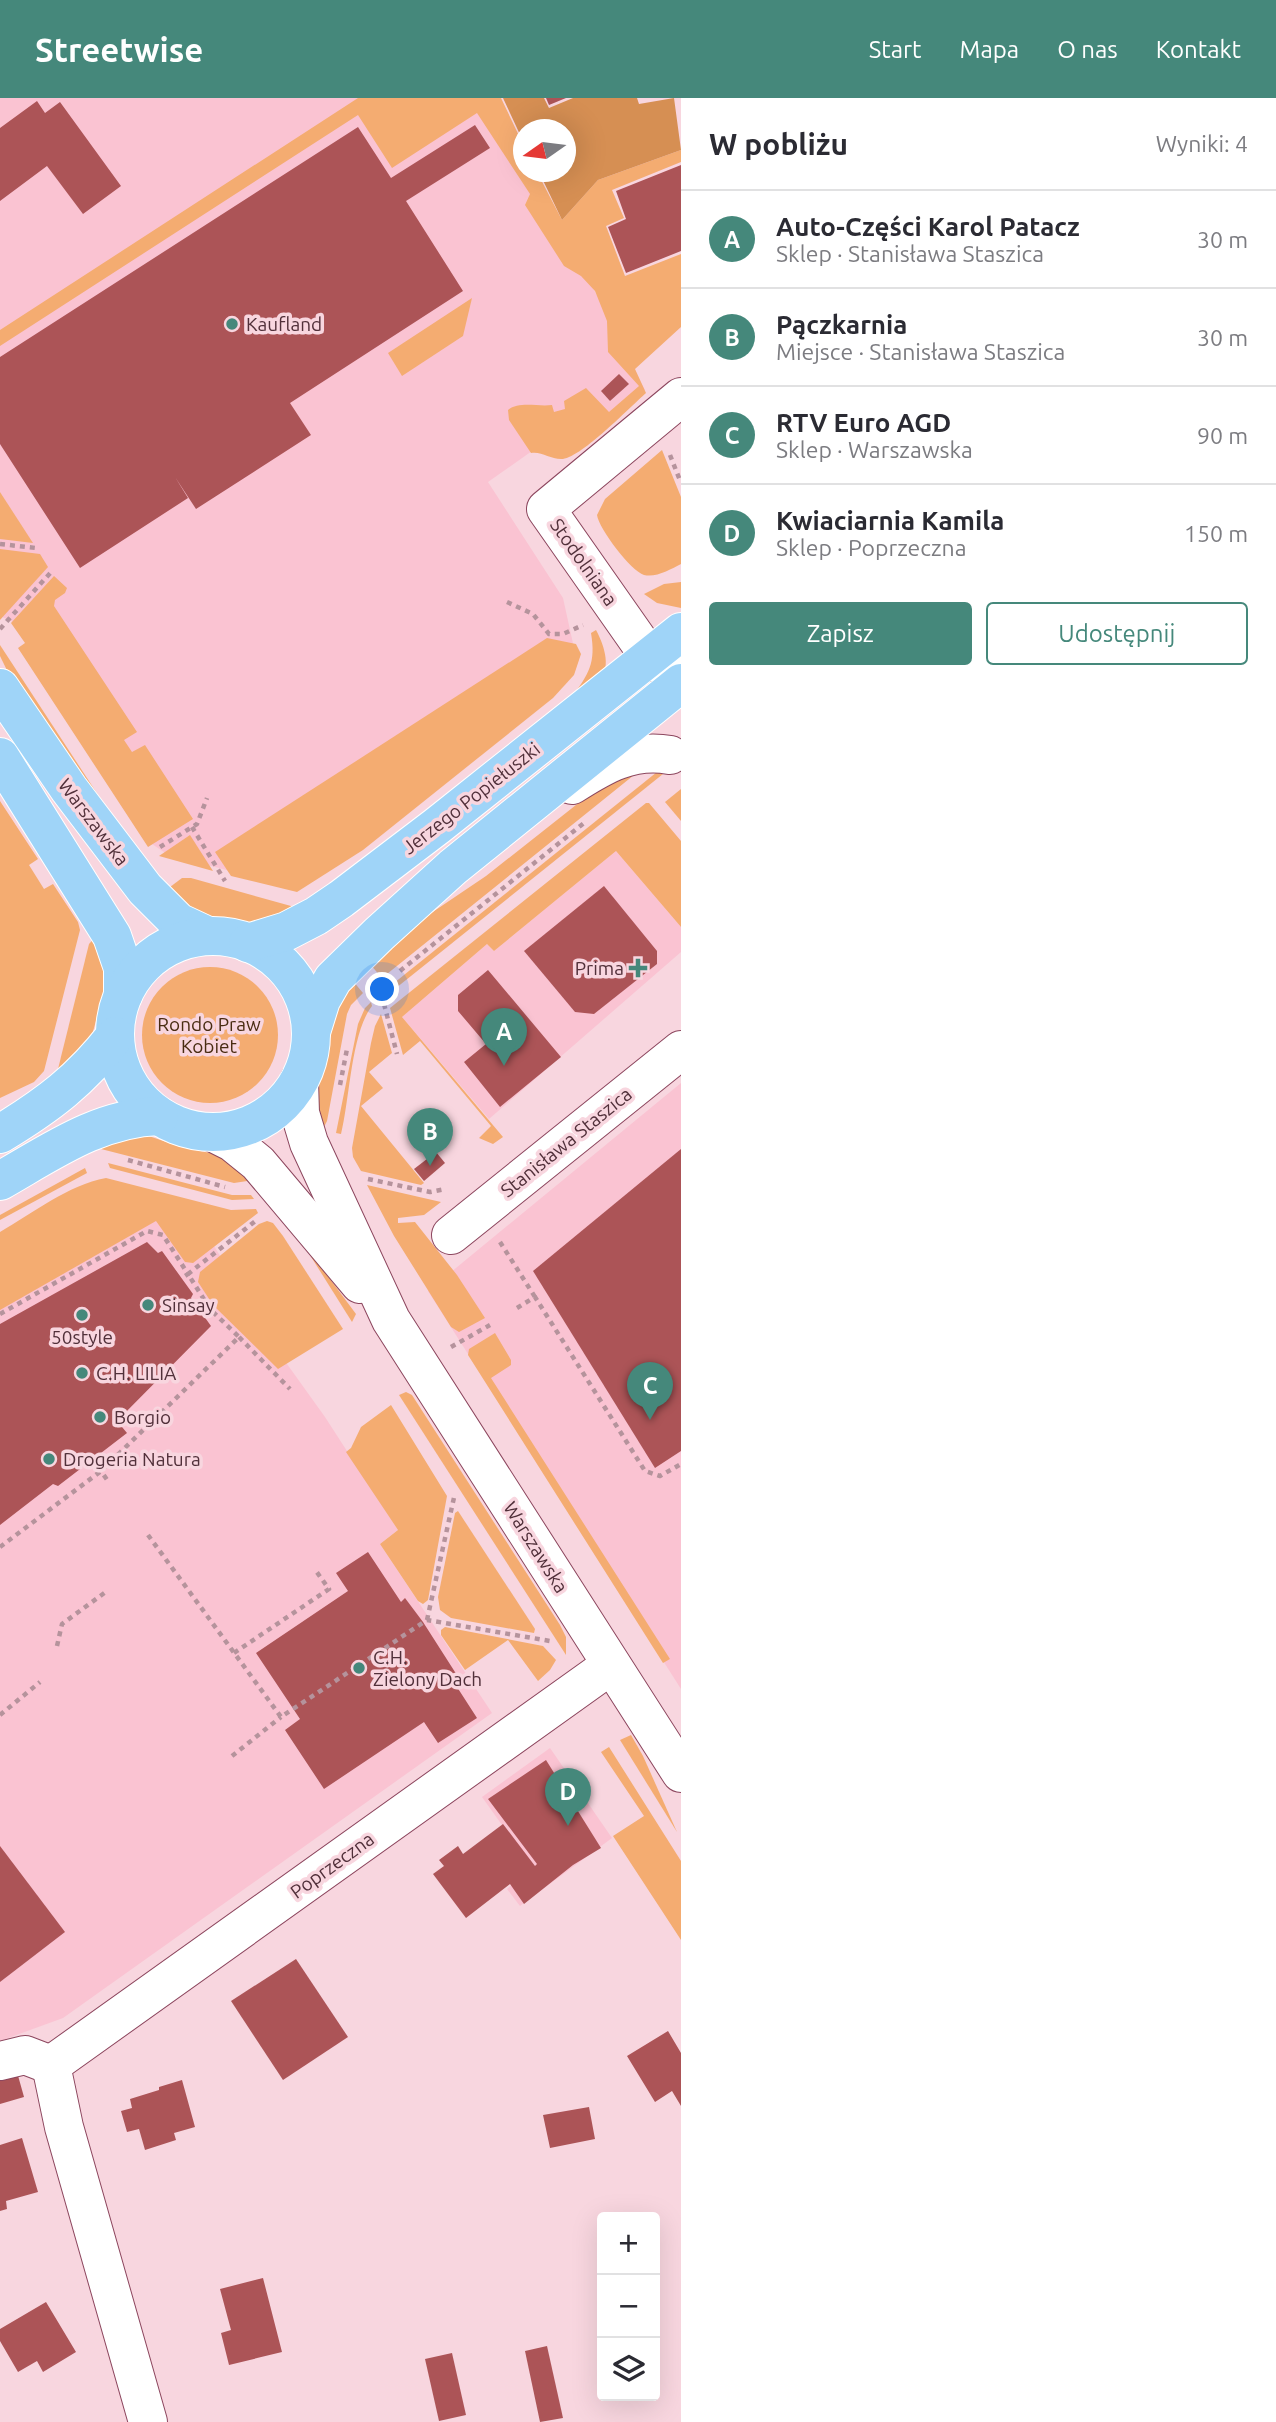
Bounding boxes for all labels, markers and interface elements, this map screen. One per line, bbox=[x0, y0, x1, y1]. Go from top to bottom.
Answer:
text: Streetwise bbox=[35, 31, 203, 68]
text: Start bbox=[869, 36, 922, 63]
text: Mapa bbox=[960, 36, 1019, 63]
text: O nas bbox=[1057, 36, 1118, 63]
text: Kontakt bbox=[1156, 36, 1241, 63]
north arrow bbox=[513, 119, 576, 182]
text: W pobliżu bbox=[709, 127, 848, 161]
text: Wyniki: 4 bbox=[1156, 131, 1248, 156]
text: Auto-Części Karol Patacz bbox=[776, 212, 1080, 241]
text: A bbox=[724, 227, 740, 252]
text: 30 m bbox=[1197, 227, 1248, 252]
text: Sklep · Stanisława Staszica bbox=[776, 241, 1044, 266]
text: Pączkarnia bbox=[776, 310, 907, 339]
place label: Kaufland bbox=[246, 313, 322, 335]
marker: Kaufland bbox=[224, 316, 240, 332]
text: B bbox=[724, 325, 740, 350]
text: 30 m bbox=[1197, 325, 1248, 350]
text: Miejsce · Stanisława Staszica bbox=[776, 339, 1065, 364]
text: RTV Euro AGD bbox=[776, 408, 951, 437]
text: C bbox=[725, 423, 739, 448]
text: 90 m bbox=[1197, 423, 1248, 448]
text: Sklep · Warszawska bbox=[776, 437, 973, 462]
text: Kwiaciarnia Kamila bbox=[776, 506, 1005, 535]
street label: Stodolniana bbox=[546, 514, 622, 610]
text: D bbox=[724, 521, 740, 546]
text: 150 m bbox=[1184, 521, 1248, 546]
text: Sklep · Poprzeczna bbox=[776, 535, 967, 560]
button: Zapisz bbox=[709, 602, 972, 665]
button: Udostępnij bbox=[986, 602, 1248, 665]
street label: Jerzego Popiełuszki bbox=[398, 738, 544, 858]
street label: Warszawska bbox=[54, 774, 134, 870]
place label: Prima bbox=[575, 957, 624, 979]
marker: Prima bbox=[630, 960, 646, 976]
your location bbox=[365, 972, 399, 1006]
pin: A bbox=[481, 1008, 527, 1066]
park label: Rondo Praw Kobiet bbox=[157, 1013, 261, 1057]
street label: Stanisława Staszica bbox=[496, 1083, 636, 1201]
pin: B bbox=[407, 1108, 453, 1166]
place label: Sinsay bbox=[162, 1294, 215, 1316]
marker: Sinsay bbox=[140, 1297, 156, 1313]
marker: 50style bbox=[74, 1307, 90, 1323]
place label: 50style bbox=[51, 1326, 113, 1348]
place label: C.H. LILIA bbox=[96, 1362, 177, 1384]
pin: C bbox=[627, 1362, 673, 1420]
marker: C.H. LILIA bbox=[74, 1365, 90, 1381]
place label: Borgio bbox=[114, 1406, 171, 1428]
marker: Borgio bbox=[92, 1409, 108, 1425]
place label: Drogeria Natura bbox=[63, 1448, 201, 1470]
marker: Drogeria Natura bbox=[41, 1451, 57, 1467]
street label: Warszawska bbox=[499, 1497, 573, 1597]
place label: C.H. Zielony Dach bbox=[373, 1646, 482, 1690]
marker: C.H. Zielony Dach bbox=[351, 1660, 367, 1676]
pin: D bbox=[545, 1768, 591, 1826]
street label: Poprzeczna bbox=[286, 1827, 378, 1903]
map controls bbox=[597, 2212, 660, 2401]
button: + bbox=[597, 2212, 660, 2275]
button: − bbox=[597, 2275, 660, 2338]
button: layers bbox=[597, 2338, 660, 2401]

